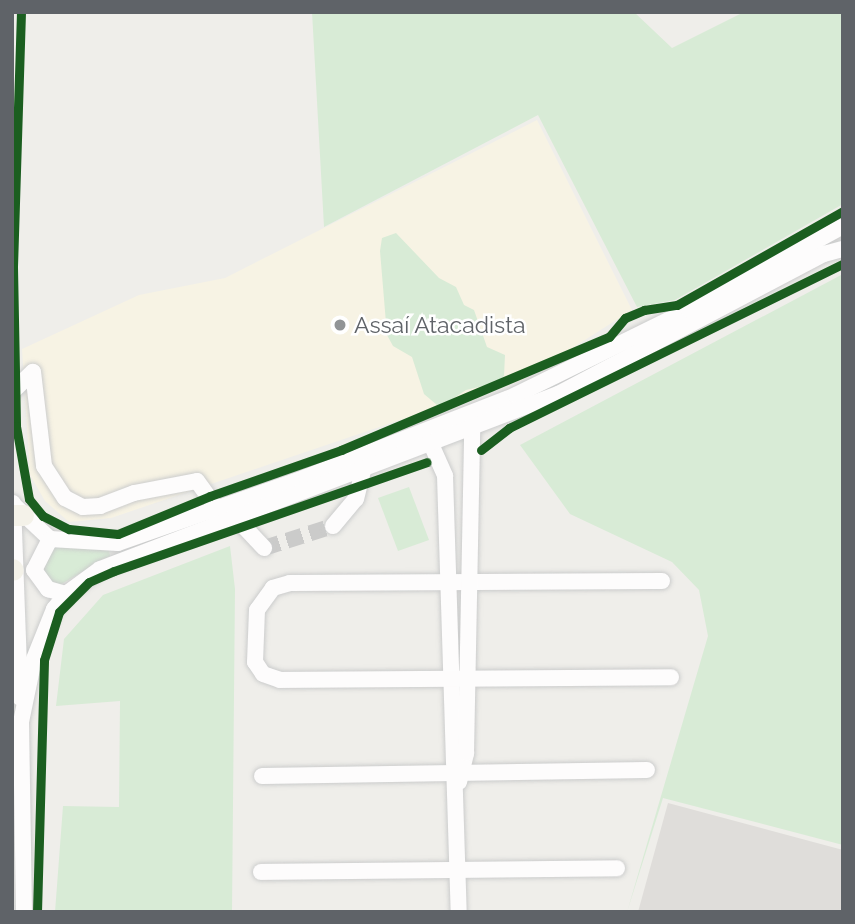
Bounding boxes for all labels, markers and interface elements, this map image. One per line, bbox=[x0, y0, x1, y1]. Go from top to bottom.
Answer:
place label: Assaí Atacadista bbox=[354, 311, 526, 339]
marker: Assaí Atacadista bbox=[332, 317, 348, 333]

